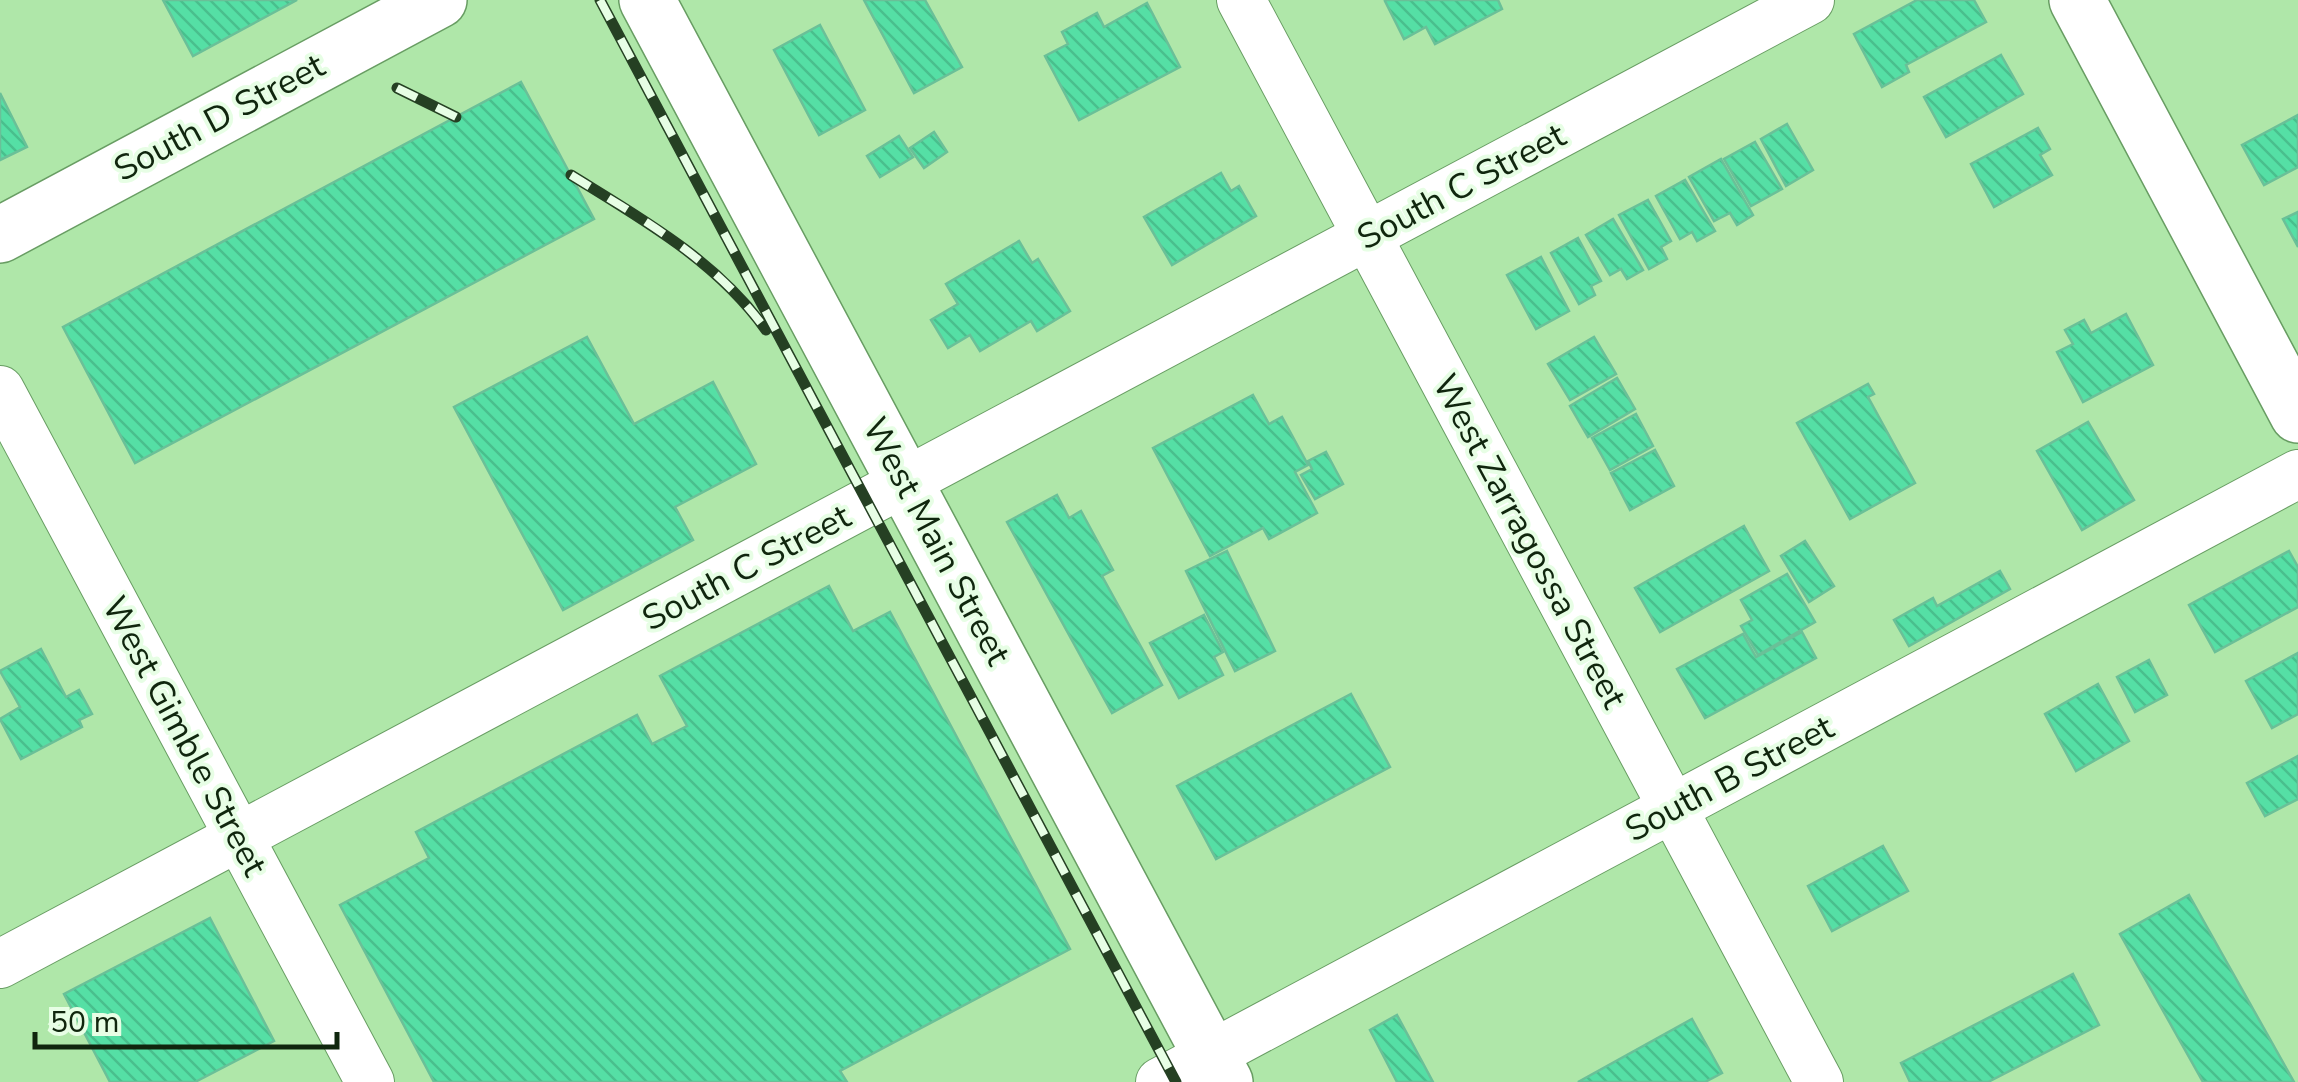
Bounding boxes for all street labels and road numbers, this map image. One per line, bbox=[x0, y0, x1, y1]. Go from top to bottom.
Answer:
street label: South D Street bbox=[106, 42, 333, 193]
street label: South C Street bbox=[1349, 111, 1574, 261]
street label: West Zarragossa Street bbox=[1422, 366, 1638, 717]
street label: West Main Street bbox=[851, 409, 1022, 674]
street label: South C Street bbox=[634, 492, 859, 642]
street label: West Gimble Street bbox=[91, 588, 278, 885]
street label: South B Street bbox=[1617, 703, 1842, 853]

